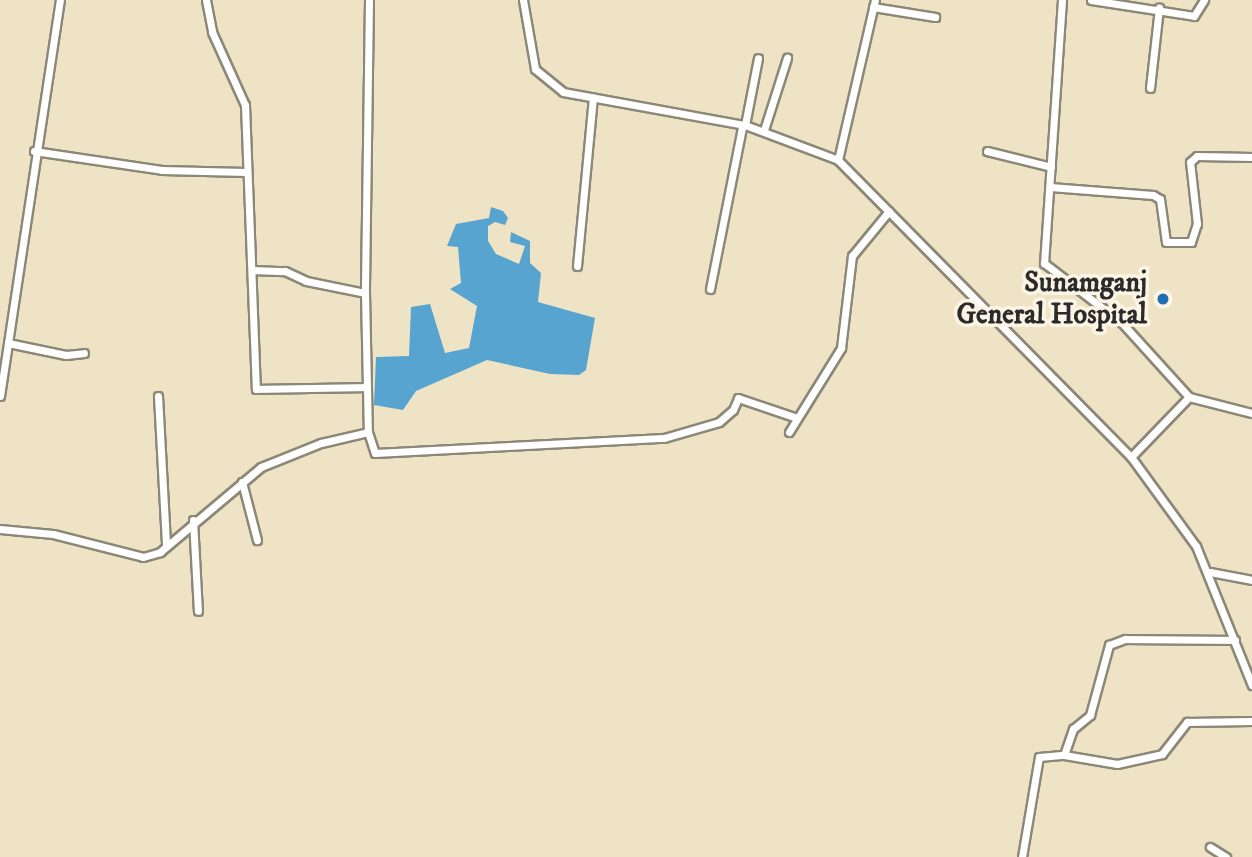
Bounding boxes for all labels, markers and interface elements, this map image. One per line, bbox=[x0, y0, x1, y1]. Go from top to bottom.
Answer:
place label: Sunamganj General Hospital bbox=[956, 266, 1147, 332]
marker: Sunamganj General Hospital bbox=[1153, 289, 1173, 309]

